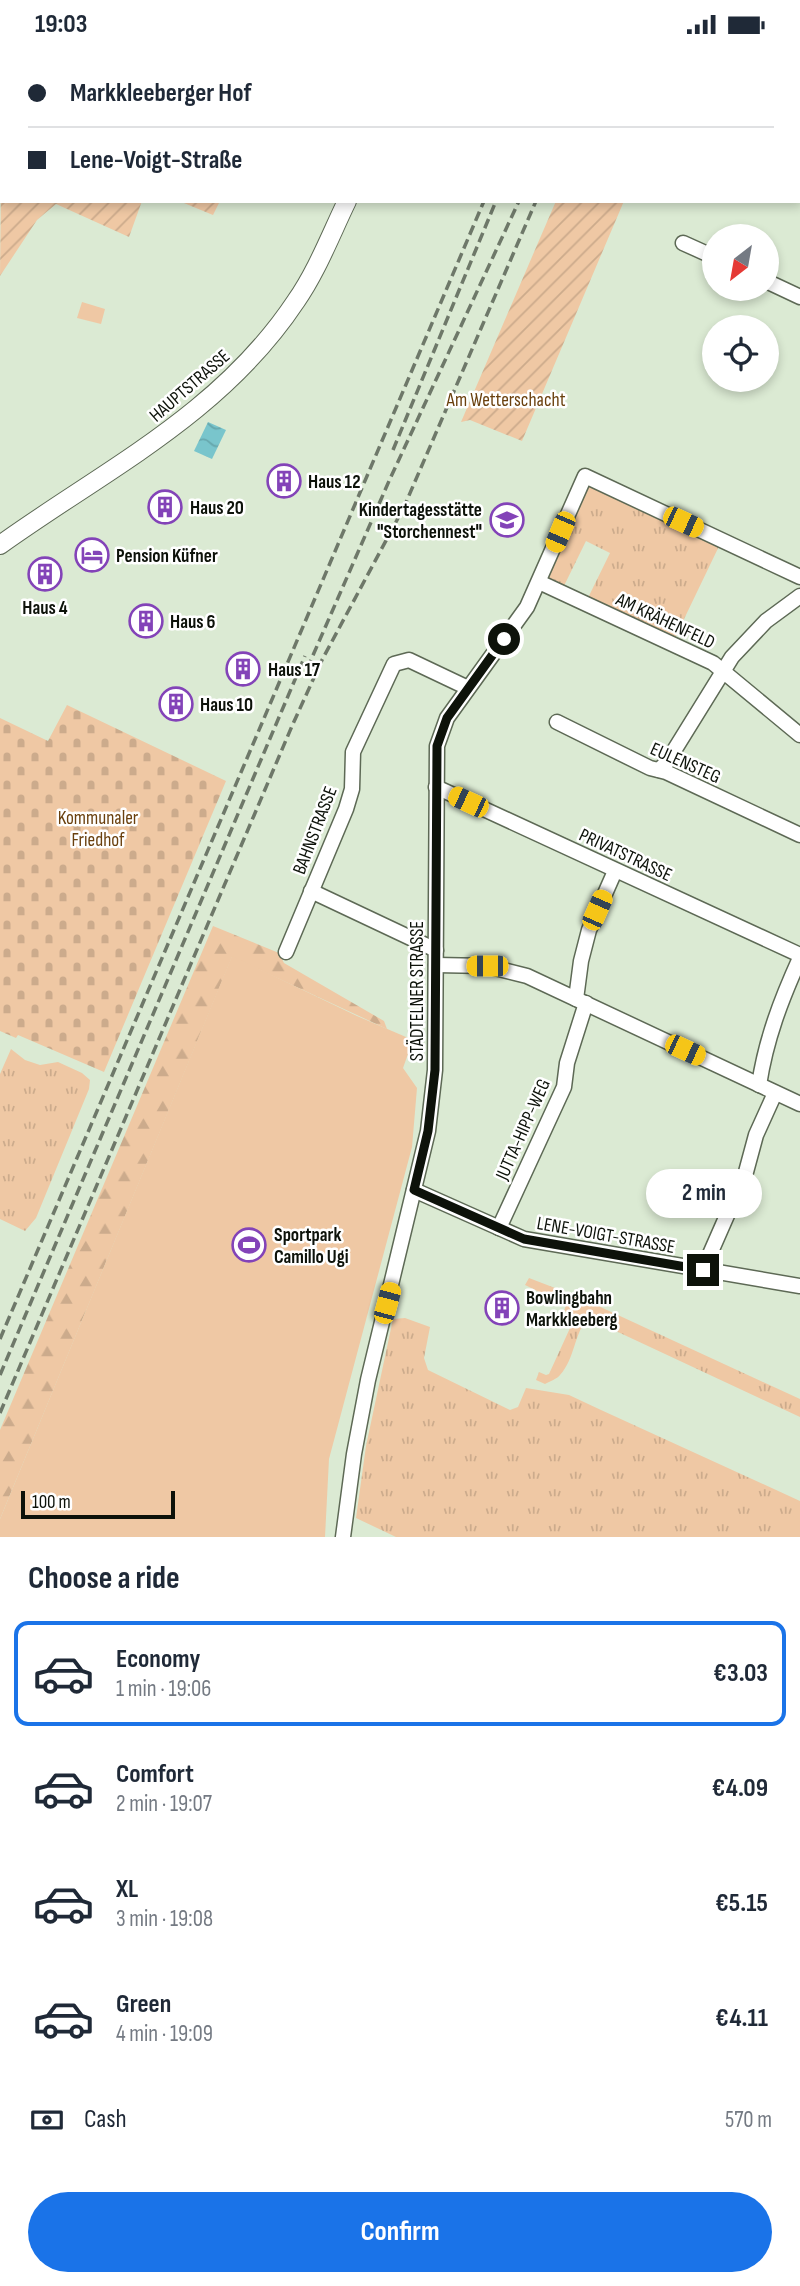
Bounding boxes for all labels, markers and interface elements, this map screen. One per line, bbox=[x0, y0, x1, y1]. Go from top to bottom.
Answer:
text: 19:03 bbox=[35, 9, 87, 40]
text: Markkleeberger Hof bbox=[70, 78, 252, 109]
text: Lene-Voigt-Straße bbox=[70, 145, 242, 176]
north arrow bbox=[702, 224, 779, 301]
map controls bbox=[702, 224, 779, 392]
button: locate bbox=[702, 315, 779, 392]
street label: HAUPTSTRASSE bbox=[145, 345, 235, 427]
park label: Am Wetterschacht bbox=[445, 389, 566, 412]
building icon: Haus 12 bbox=[265, 462, 303, 500]
place label: Haus 12 bbox=[308, 471, 360, 494]
building icon: Haus 20 bbox=[146, 488, 184, 526]
place label: Haus 20 bbox=[190, 497, 244, 520]
place label: Kindertagesstätte "Storchennest" bbox=[359, 499, 482, 544]
school or university icon: Kindertagesstätte "Storchennest" bbox=[488, 501, 526, 539]
car bbox=[660, 504, 707, 540]
car bbox=[543, 509, 578, 555]
hotel icon: Pension Küfner bbox=[73, 536, 111, 574]
place label: Pension Küfner bbox=[116, 545, 218, 568]
building icon: Haus 4 bbox=[26, 555, 64, 593]
street label: AM KRÄHENFELD bbox=[611, 588, 719, 654]
place label: Haus 4 bbox=[22, 597, 68, 620]
building icon: Haus 6 bbox=[127, 602, 165, 640]
place label: Haus 6 bbox=[170, 611, 215, 634]
route start bbox=[488, 623, 520, 655]
building icon: Haus 17 bbox=[224, 650, 262, 688]
place label: Haus 17 bbox=[268, 659, 321, 682]
building icon: Haus 10 bbox=[157, 685, 195, 723]
place label: Haus 10 bbox=[200, 694, 253, 717]
street label: EULENSTEG bbox=[647, 738, 724, 789]
street label: BAHNSTRASSE bbox=[288, 783, 343, 878]
car bbox=[445, 784, 492, 820]
park label: Kommunaler Friedhof bbox=[58, 807, 139, 852]
street label: PRIVATSTRASSE bbox=[575, 824, 675, 887]
car bbox=[579, 887, 616, 933]
street label: STÄDTELNER STRASSE bbox=[406, 921, 429, 1061]
car bbox=[467, 956, 509, 977]
car bbox=[662, 1032, 709, 1068]
street label: JUTTA-HIPP-WEG bbox=[490, 1075, 556, 1185]
callout: 2 min bbox=[645, 1169, 761, 1217]
text: 2 min bbox=[682, 1179, 726, 1207]
street label: LENE-VOIGT-STRASSE bbox=[535, 1212, 677, 1259]
place label: Sportpark Camillo Ugi bbox=[274, 1224, 349, 1269]
sports icon: Sportpark Camillo Ugi bbox=[230, 1226, 268, 1264]
route end bbox=[687, 1254, 719, 1286]
car bbox=[372, 1280, 403, 1326]
place label: Bowlingbahn Markkleeberg bbox=[526, 1287, 618, 1332]
building icon: Bowlingbahn Markkleeberg bbox=[483, 1289, 521, 1327]
scale bar bbox=[21, 1488, 175, 1520]
text: 100 m bbox=[32, 1491, 71, 1514]
text: Choose a ride bbox=[28, 1559, 180, 1598]
icon: car bbox=[32, 1642, 95, 1705]
text: Economy bbox=[116, 1644, 200, 1675]
text: €3.03 bbox=[713, 1658, 768, 1689]
text: 1 min · 19:06 bbox=[116, 1675, 211, 1703]
icon: car bbox=[32, 1757, 95, 1820]
text: Comfort bbox=[116, 1759, 194, 1790]
text: €4.09 bbox=[712, 1773, 768, 1804]
text: 2 min · 19:07 bbox=[116, 1790, 212, 1818]
icon: car bbox=[32, 1872, 95, 1935]
text: XL bbox=[116, 1874, 138, 1905]
text: €5.15 bbox=[715, 1888, 768, 1919]
text: 3 min · 19:08 bbox=[116, 1905, 213, 1933]
icon: car bbox=[32, 1987, 95, 2050]
text: Green bbox=[116, 1989, 171, 2020]
text: €4.11 bbox=[715, 2003, 768, 2034]
text: 4 min · 19:09 bbox=[116, 2020, 213, 2048]
icon: cash bbox=[28, 2101, 66, 2139]
text: Cash bbox=[84, 2104, 127, 2135]
text: 570 m bbox=[725, 2106, 772, 2134]
button: Confirm bbox=[28, 2192, 772, 2272]

